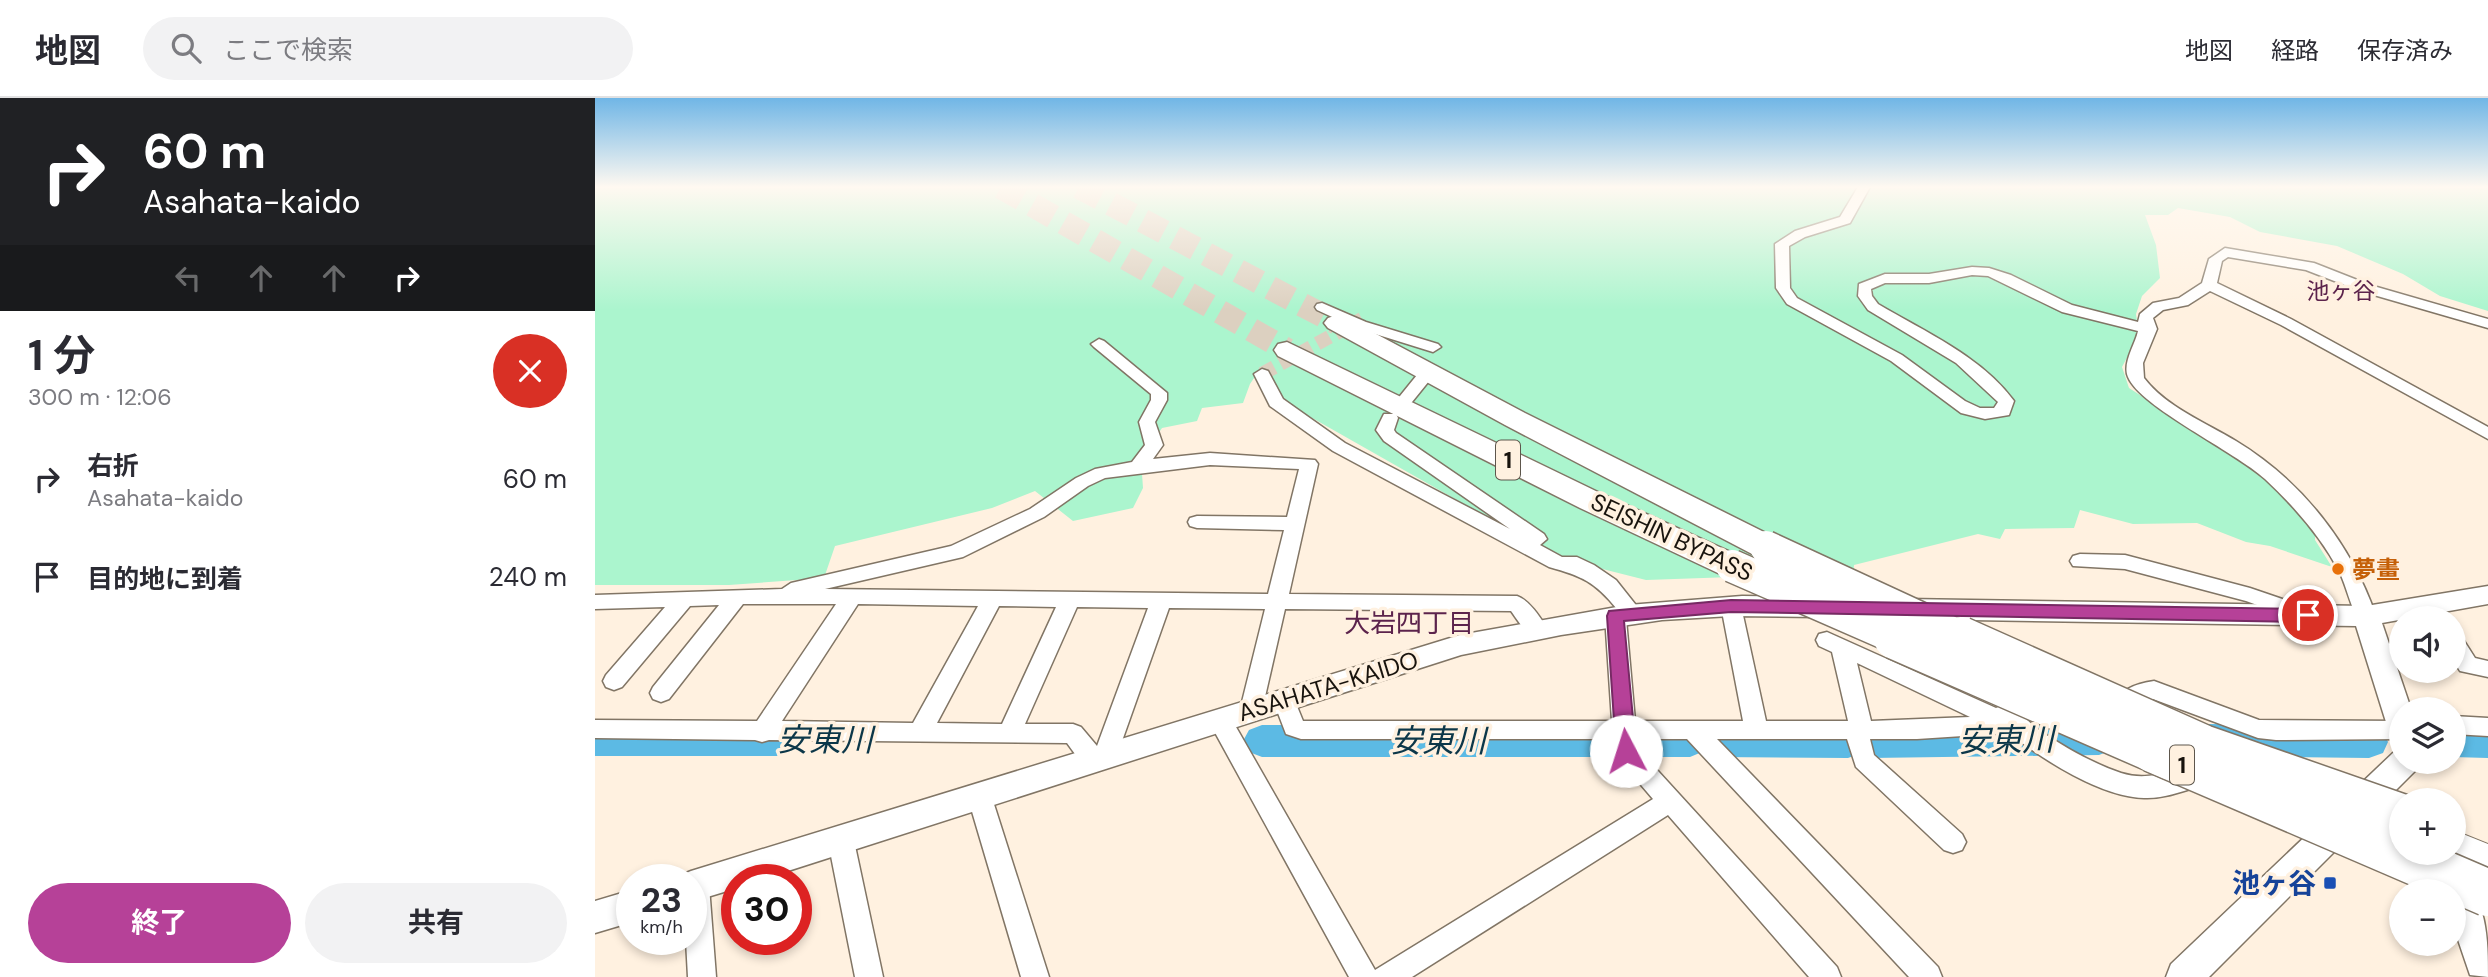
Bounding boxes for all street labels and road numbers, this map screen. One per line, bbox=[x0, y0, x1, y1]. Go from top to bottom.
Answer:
road number: 1 bbox=[1496, 440, 1520, 480]
street label: SEISHIN BYPASS bbox=[1586, 486, 1758, 588]
street label: ASAHATA-KAIDO bbox=[1234, 644, 1422, 728]
road number: 1 bbox=[2170, 746, 2194, 785]

